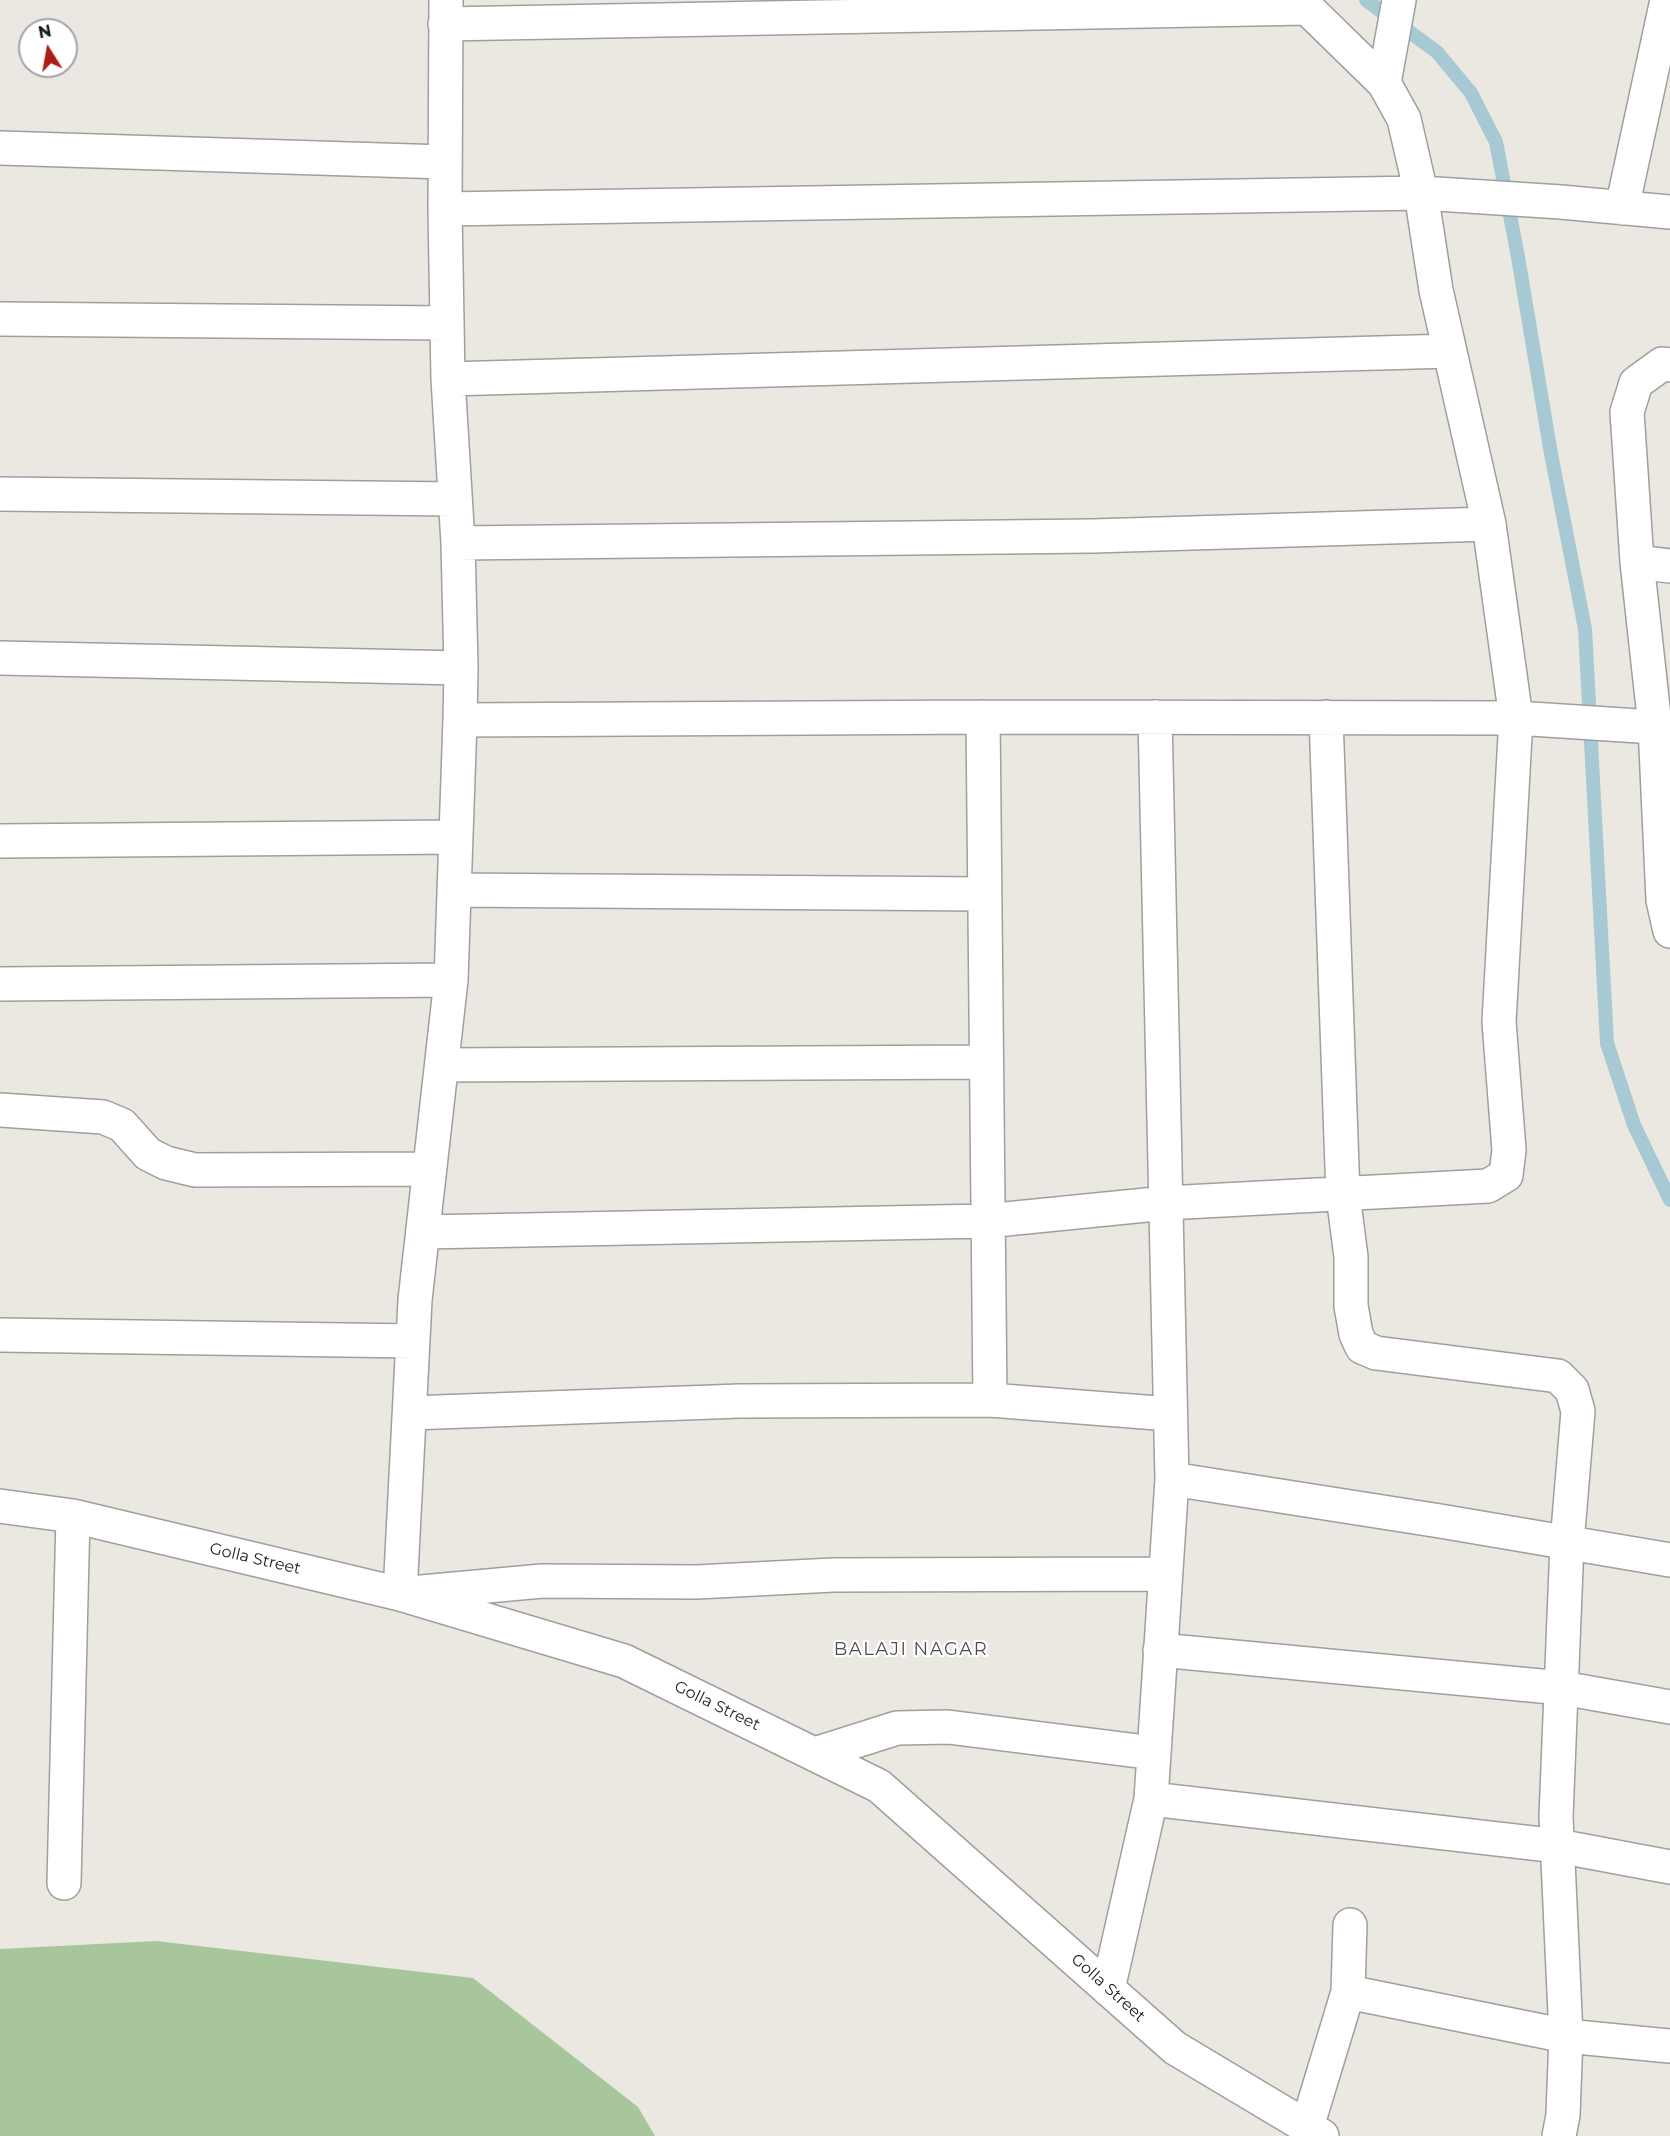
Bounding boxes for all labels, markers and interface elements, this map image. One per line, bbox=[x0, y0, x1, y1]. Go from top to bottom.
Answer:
north arrow bbox=[18, 18, 78, 78]
text: N bbox=[37, 21, 53, 42]
street label: Golla Street bbox=[208, 1539, 302, 1579]
district label: BALAJI NAGAR bbox=[834, 1639, 988, 1661]
street label: Golla Street bbox=[671, 1677, 763, 1735]
street label: Golla Street bbox=[1067, 1950, 1149, 2026]

